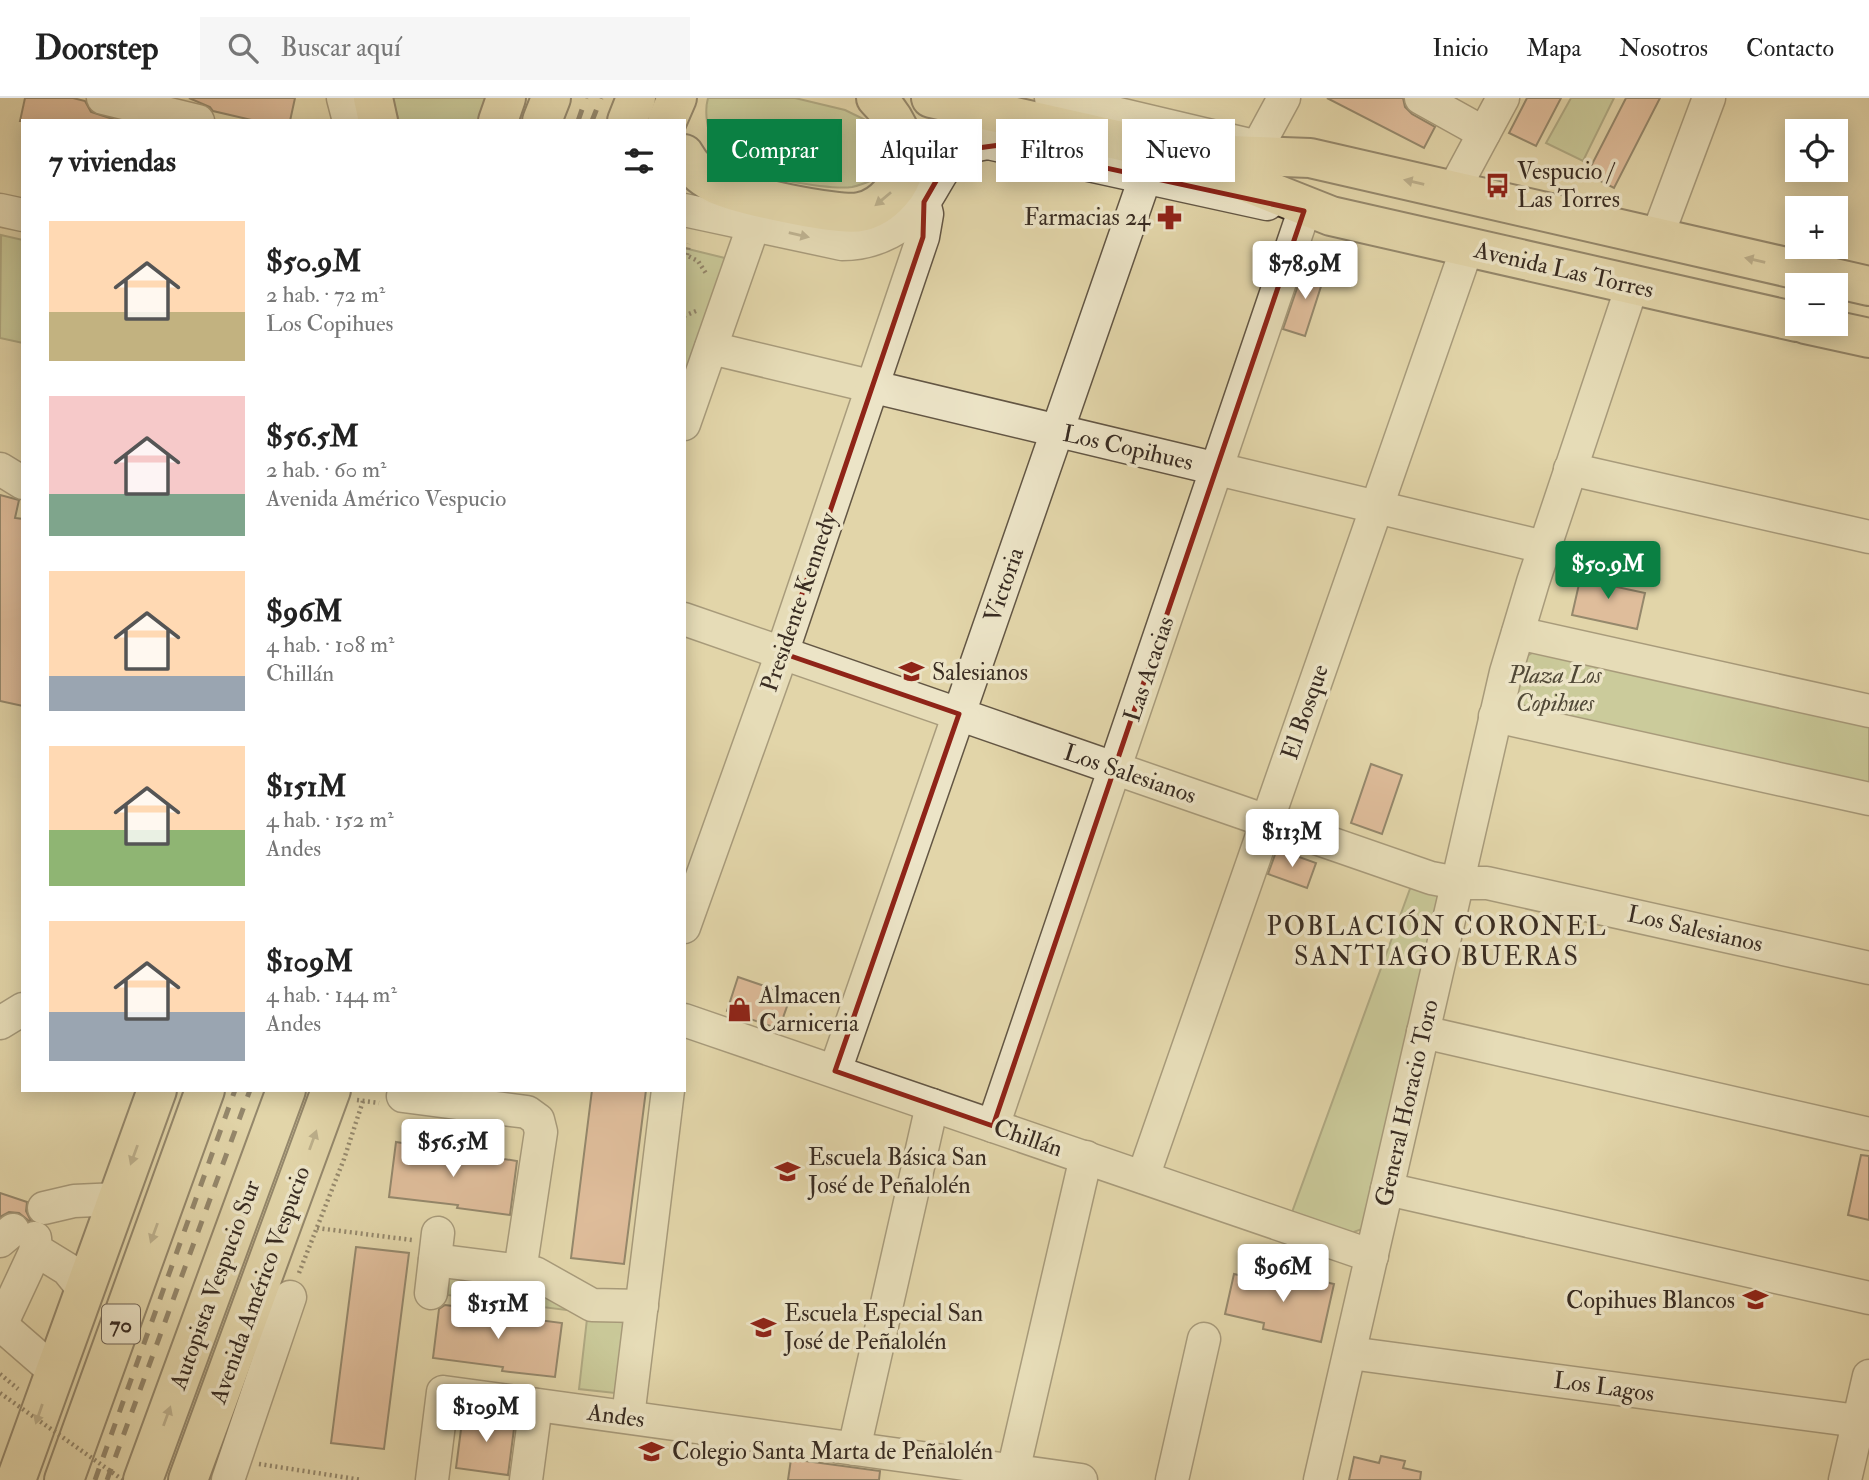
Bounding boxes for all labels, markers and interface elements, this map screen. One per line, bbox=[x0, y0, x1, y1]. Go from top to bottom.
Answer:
search box bbox=[200, 17, 690, 80]
text: Doorstep bbox=[35, 28, 158, 69]
icon: search bbox=[224, 29, 262, 67]
text: Buscar aquí bbox=[280, 32, 401, 64]
text: Inicio bbox=[1433, 33, 1488, 64]
text: Mapa bbox=[1526, 33, 1581, 64]
text: Nosotros bbox=[1619, 33, 1708, 64]
text: Contacto bbox=[1746, 33, 1834, 64]
chip: Comprar bbox=[707, 119, 842, 182]
chip: Alquilar bbox=[856, 119, 982, 182]
chip: Filtros bbox=[996, 119, 1108, 182]
chip: Nuevo bbox=[1122, 119, 1235, 182]
map controls bbox=[1785, 119, 1848, 336]
button: locate bbox=[1785, 119, 1848, 182]
icon: filters bbox=[620, 142, 658, 180]
text: 7 viviendas bbox=[49, 143, 176, 180]
place label: Vespucio / Las Torres bbox=[1517, 156, 1620, 215]
bus stop icon: Vespucio / Las Torres bbox=[1483, 171, 1511, 199]
one-way arrow bbox=[1403, 176, 1425, 187]
one-way arrow bbox=[874, 191, 891, 206]
button: + bbox=[1785, 196, 1848, 259]
place label: Farmacias 24 bbox=[1024, 202, 1151, 233]
pharmacy icon: Farmacias 24 bbox=[1156, 203, 1184, 231]
one-way arrow bbox=[788, 229, 810, 240]
street label: Avenida Las Torres bbox=[1470, 234, 1657, 306]
pin: $78.9M bbox=[1248, 242, 1362, 301]
text: $50.9M bbox=[266, 243, 362, 280]
icon: home bbox=[105, 249, 189, 333]
text: $78.9M bbox=[1269, 249, 1341, 278]
one-way arrow bbox=[1744, 254, 1766, 265]
button: − bbox=[1785, 273, 1848, 336]
text: 2 hab. · 72 m² bbox=[266, 280, 385, 309]
text: Los Copihues bbox=[266, 309, 393, 338]
text: $56.5M bbox=[266, 418, 359, 455]
street label: Los Copihues bbox=[1060, 418, 1196, 478]
icon: home bbox=[105, 424, 189, 508]
text: 2 hab. · 60 m² bbox=[266, 455, 387, 484]
text: Avenida Américo Vespucio bbox=[266, 484, 506, 513]
street label: Presidente Kennedy bbox=[754, 508, 844, 696]
street label: Victoria bbox=[977, 542, 1032, 627]
pin: $50.9M bbox=[1551, 542, 1665, 601]
text: $50.9M bbox=[1571, 549, 1645, 578]
text: $96M bbox=[266, 593, 343, 630]
icon: home bbox=[105, 599, 189, 683]
street label: Las Acacias bbox=[1117, 612, 1181, 726]
text: 4 hab. · 108 m² bbox=[266, 630, 395, 659]
place label: Salesianos bbox=[932, 657, 1028, 688]
school or university icon: Salesianos bbox=[898, 658, 926, 686]
text: Chillán bbox=[266, 659, 334, 688]
street label: El Bosque bbox=[1274, 660, 1336, 764]
park label: Plaza Los Copihues bbox=[1507, 660, 1602, 719]
street label: Los Salesianos bbox=[1060, 737, 1200, 811]
text: $151M bbox=[266, 768, 347, 805]
icon: home bbox=[105, 774, 189, 858]
text: 4 hab. · 152 m² bbox=[266, 805, 394, 834]
pin: $113M bbox=[1243, 810, 1341, 869]
text: $113M bbox=[1262, 817, 1322, 846]
text: Andes bbox=[266, 834, 321, 863]
street label: Los Salesianos bbox=[1624, 898, 1766, 960]
district label: POBLACIÓN CORONEL SANTIAGO BUERAS bbox=[1267, 909, 1607, 973]
text: $109M bbox=[266, 943, 353, 980]
icon: home bbox=[105, 949, 189, 1033]
text: 4 hab. · 144 m² bbox=[266, 980, 397, 1009]
place label: Almacen Carniceria bbox=[758, 980, 860, 1039]
shop icon: Almacen Carniceria bbox=[725, 995, 753, 1023]
street label: General Horacio Toro bbox=[1368, 996, 1446, 1210]
text: Andes bbox=[266, 1009, 321, 1038]
street label: Chillán bbox=[989, 1112, 1067, 1164]
pin: $56.5M bbox=[396, 1119, 510, 1179]
text: $56.5M bbox=[417, 1127, 489, 1156]
one-way arrow bbox=[308, 1130, 319, 1151]
place label: Escuela Básica San José de Peñalolén bbox=[807, 1142, 987, 1201]
one-way arrow bbox=[128, 1144, 139, 1165]
school or university icon: Escuela Básica San José de Peñalolén bbox=[774, 1157, 802, 1185]
street label: Avenida Américo Vespucio bbox=[202, 1162, 317, 1409]
street label: Autopista Vespucio Sur bbox=[162, 1176, 267, 1395]
one-way arrow bbox=[148, 1222, 159, 1243]
pin: $96M bbox=[1242, 1244, 1324, 1304]
text: $96M bbox=[1254, 1252, 1312, 1281]
pin: $151M bbox=[449, 1282, 547, 1341]
place label: Copihues Blancos bbox=[1566, 1285, 1735, 1316]
school or university icon: Copihues Blancos bbox=[1741, 1286, 1769, 1314]
text: $151M bbox=[467, 1289, 529, 1318]
place label: Escuela Especial San José de Peñalolén bbox=[783, 1298, 983, 1357]
road number: 70 bbox=[102, 1304, 140, 1344]
school or university icon: Escuela Especial San José de Peñalolén bbox=[750, 1313, 778, 1341]
street label: Los Lagos bbox=[1552, 1365, 1656, 1409]
pin: $109M bbox=[437, 1384, 535, 1444]
text: $109M bbox=[453, 1392, 519, 1421]
street label: Andes bbox=[584, 1397, 647, 1435]
one-way arrow bbox=[33, 1404, 44, 1425]
one-way arrow bbox=[162, 1406, 173, 1427]
place label: Colegio Santa Marta de Peñalolén bbox=[672, 1436, 993, 1467]
school or university icon: Colegio Santa Marta de Peñalolén bbox=[638, 1437, 666, 1465]

